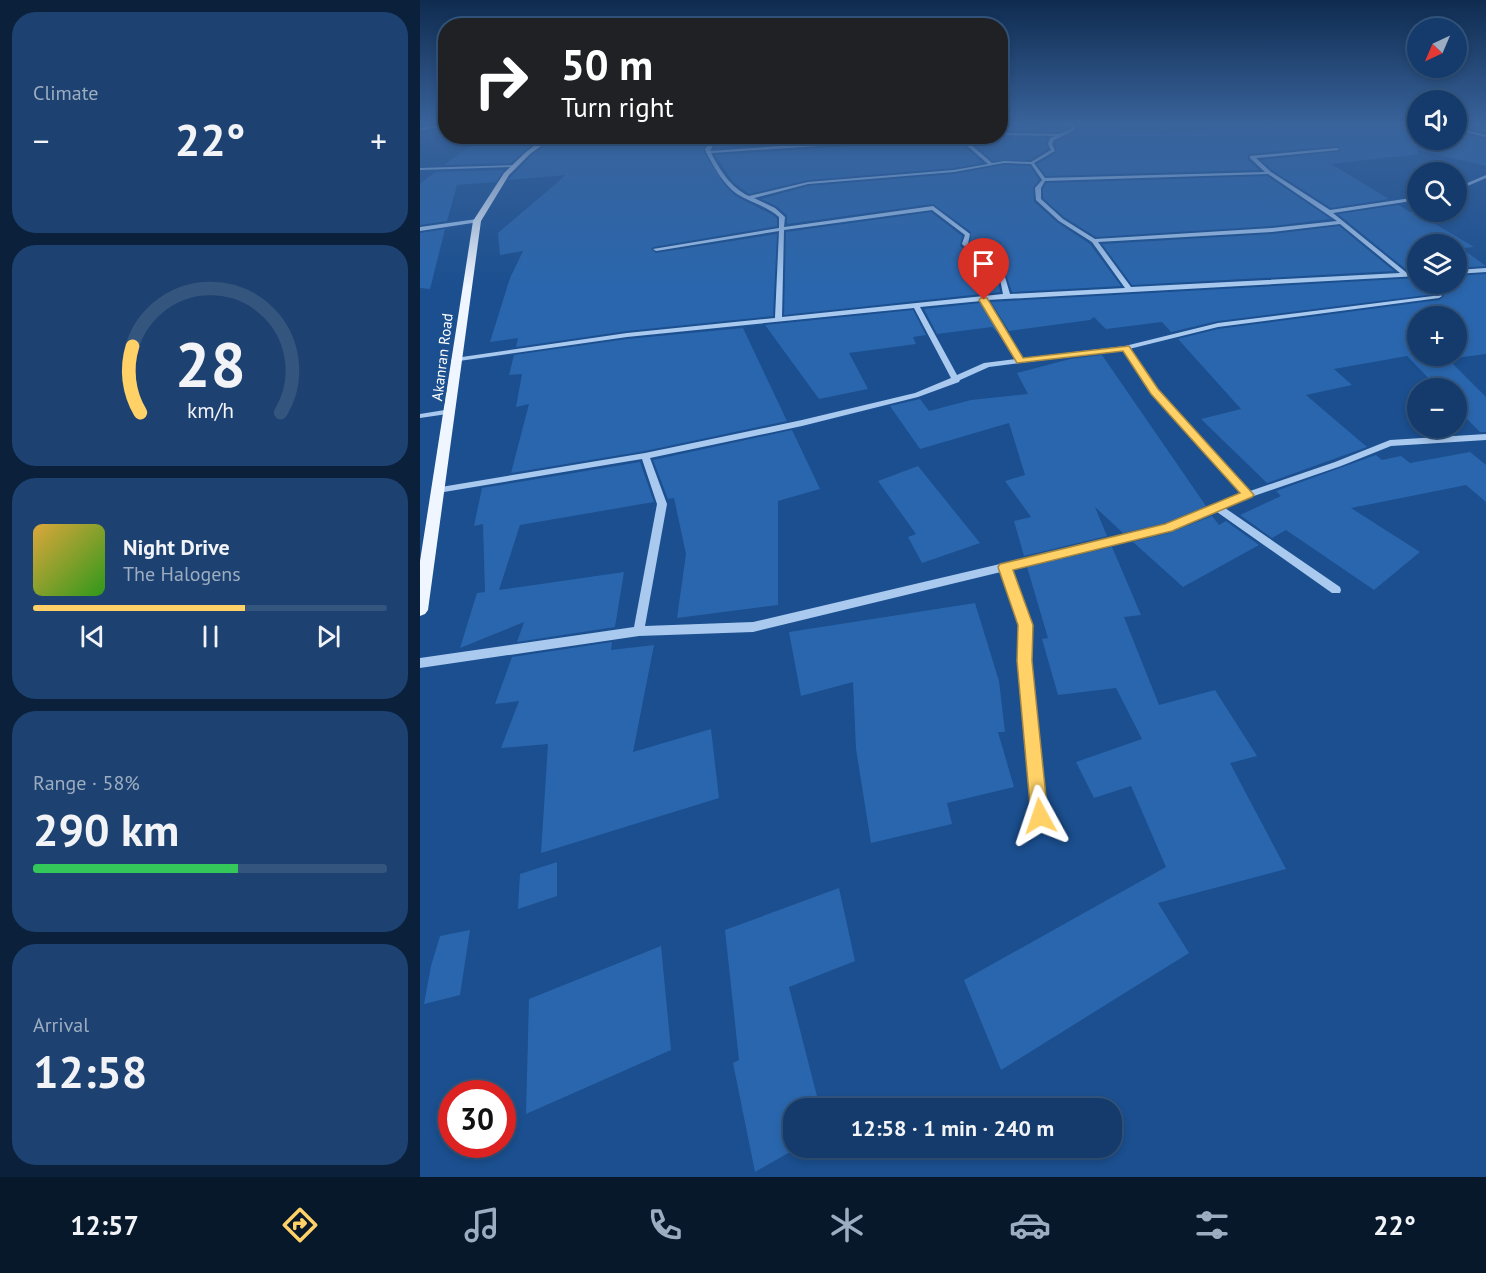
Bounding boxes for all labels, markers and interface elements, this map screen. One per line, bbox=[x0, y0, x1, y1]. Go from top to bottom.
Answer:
north arrow bbox=[1407, 18, 1467, 78]
map controls bbox=[1407, 18, 1467, 438]
text: 50 m bbox=[561, 37, 653, 92]
icon: right bbox=[462, 42, 540, 120]
text: Climate bbox=[33, 80, 99, 106]
text: Turn right bbox=[561, 90, 674, 124]
button: sound bbox=[1407, 90, 1467, 150]
text: 22° bbox=[175, 110, 245, 168]
text: − bbox=[33, 119, 50, 162]
text: + bbox=[370, 119, 387, 162]
button: search bbox=[1407, 162, 1467, 222]
button: layers bbox=[1407, 234, 1467, 294]
pin bbox=[958, 238, 1009, 300]
icon: arrive bbox=[967, 247, 1000, 280]
button: + bbox=[1407, 306, 1467, 366]
street label: Akanran Road bbox=[427, 312, 457, 402]
text: 28 bbox=[175, 323, 245, 404]
button: − bbox=[1407, 378, 1467, 438]
text: km/h bbox=[186, 396, 233, 424]
text: Night Drive bbox=[123, 533, 230, 561]
text: The Halogens bbox=[123, 561, 241, 587]
icon: previous bbox=[76, 620, 109, 653]
icon: pause bbox=[194, 620, 227, 653]
icon: next bbox=[312, 620, 345, 653]
text: Range · 58% bbox=[33, 770, 140, 796]
position arrow bbox=[1008, 784, 1072, 848]
text: 290 km bbox=[33, 800, 179, 858]
text: Arrival bbox=[33, 1012, 89, 1038]
text: 12:58 bbox=[33, 1042, 147, 1100]
speed limit sign: 30 bbox=[438, 1080, 516, 1158]
text: 12:58 · 1 min · 240 m bbox=[851, 1114, 1054, 1142]
icon: directions bbox=[279, 1204, 321, 1246]
icon: music bbox=[461, 1204, 503, 1246]
icon: phone bbox=[644, 1204, 686, 1246]
icon: climate bbox=[826, 1204, 868, 1246]
icon: car bbox=[1009, 1204, 1051, 1246]
icon: filters bbox=[1191, 1204, 1233, 1246]
text: 12:57 bbox=[70, 1208, 139, 1242]
text: 22° bbox=[1373, 1208, 1416, 1242]

